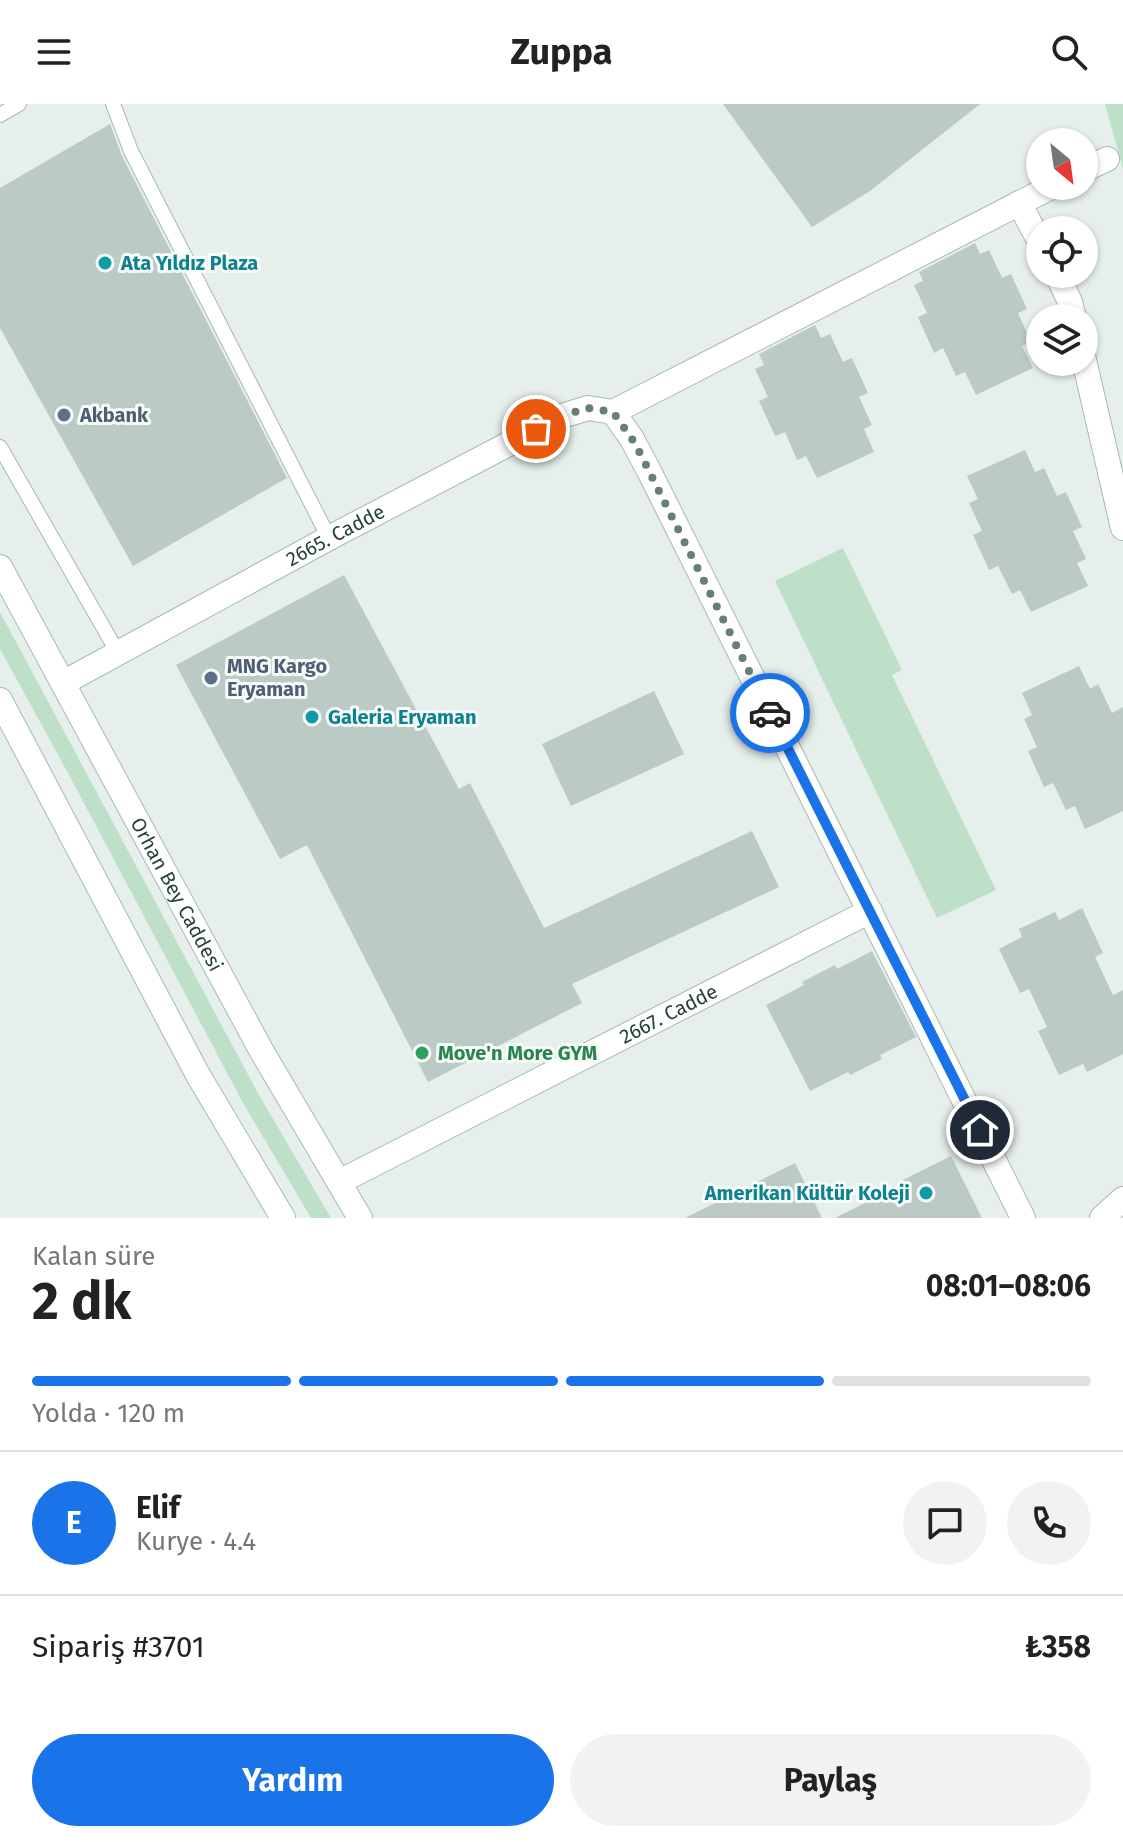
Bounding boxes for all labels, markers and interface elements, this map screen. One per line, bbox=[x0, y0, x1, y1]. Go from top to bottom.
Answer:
icon: menu bbox=[32, 30, 76, 74]
text: Zuppa bbox=[511, 30, 612, 74]
icon: search bbox=[1047, 30, 1091, 74]
north arrow bbox=[1026, 128, 1098, 200]
map controls bbox=[1026, 128, 1098, 376]
button: locate bbox=[1026, 216, 1098, 288]
place label: Ata Yıldız Plaza bbox=[120, 251, 258, 275]
marker: Ata Yıldız Plaza bbox=[96, 254, 114, 272]
button: layers bbox=[1026, 304, 1098, 376]
pin bbox=[502, 395, 570, 463]
place label: Akbank bbox=[79, 403, 149, 427]
marker: Akbank bbox=[55, 406, 73, 424]
icon: bag bbox=[514, 407, 558, 451]
street label: 2665. Cadde bbox=[282, 499, 389, 571]
place label: MNG Kargo Eryaman bbox=[227, 654, 327, 701]
marker: MNG Kargo Eryaman bbox=[202, 669, 220, 687]
courier bbox=[730, 673, 810, 753]
icon: car bbox=[748, 691, 792, 735]
place label: Galeria Eryaman bbox=[328, 705, 477, 729]
marker: Galeria Eryaman bbox=[303, 708, 321, 726]
street label: Orhan Bey Caddesi bbox=[126, 813, 228, 975]
street label: 2667. Cadde bbox=[616, 979, 721, 1049]
place label: Move'n More GYM bbox=[438, 1041, 598, 1065]
marker: Move'n More GYM bbox=[413, 1044, 431, 1062]
pin bbox=[946, 1096, 1014, 1164]
icon: home bbox=[958, 1108, 1002, 1152]
place label: Amerikan Kültür Koleji bbox=[704, 1181, 910, 1205]
marker: Amerikan Kültür Koleji bbox=[917, 1184, 935, 1202]
text: Kalan süre bbox=[32, 1241, 155, 1272]
text: 08:01–08:06 bbox=[926, 1268, 1091, 1304]
text: 2 dk bbox=[32, 1270, 131, 1333]
text: Yolda · 120 m bbox=[32, 1398, 185, 1429]
button: chat bbox=[903, 1481, 987, 1565]
button: phone bbox=[1007, 1481, 1091, 1565]
text: Elif bbox=[136, 1490, 180, 1526]
text: E bbox=[66, 1505, 82, 1541]
text: Kurye · 4.4 bbox=[136, 1526, 256, 1557]
text: Sipariş #3701 bbox=[32, 1629, 205, 1665]
text: ₺358 bbox=[1025, 1629, 1091, 1665]
button: Yardım bbox=[32, 1734, 554, 1826]
button: Paylaş bbox=[570, 1734, 1091, 1826]

